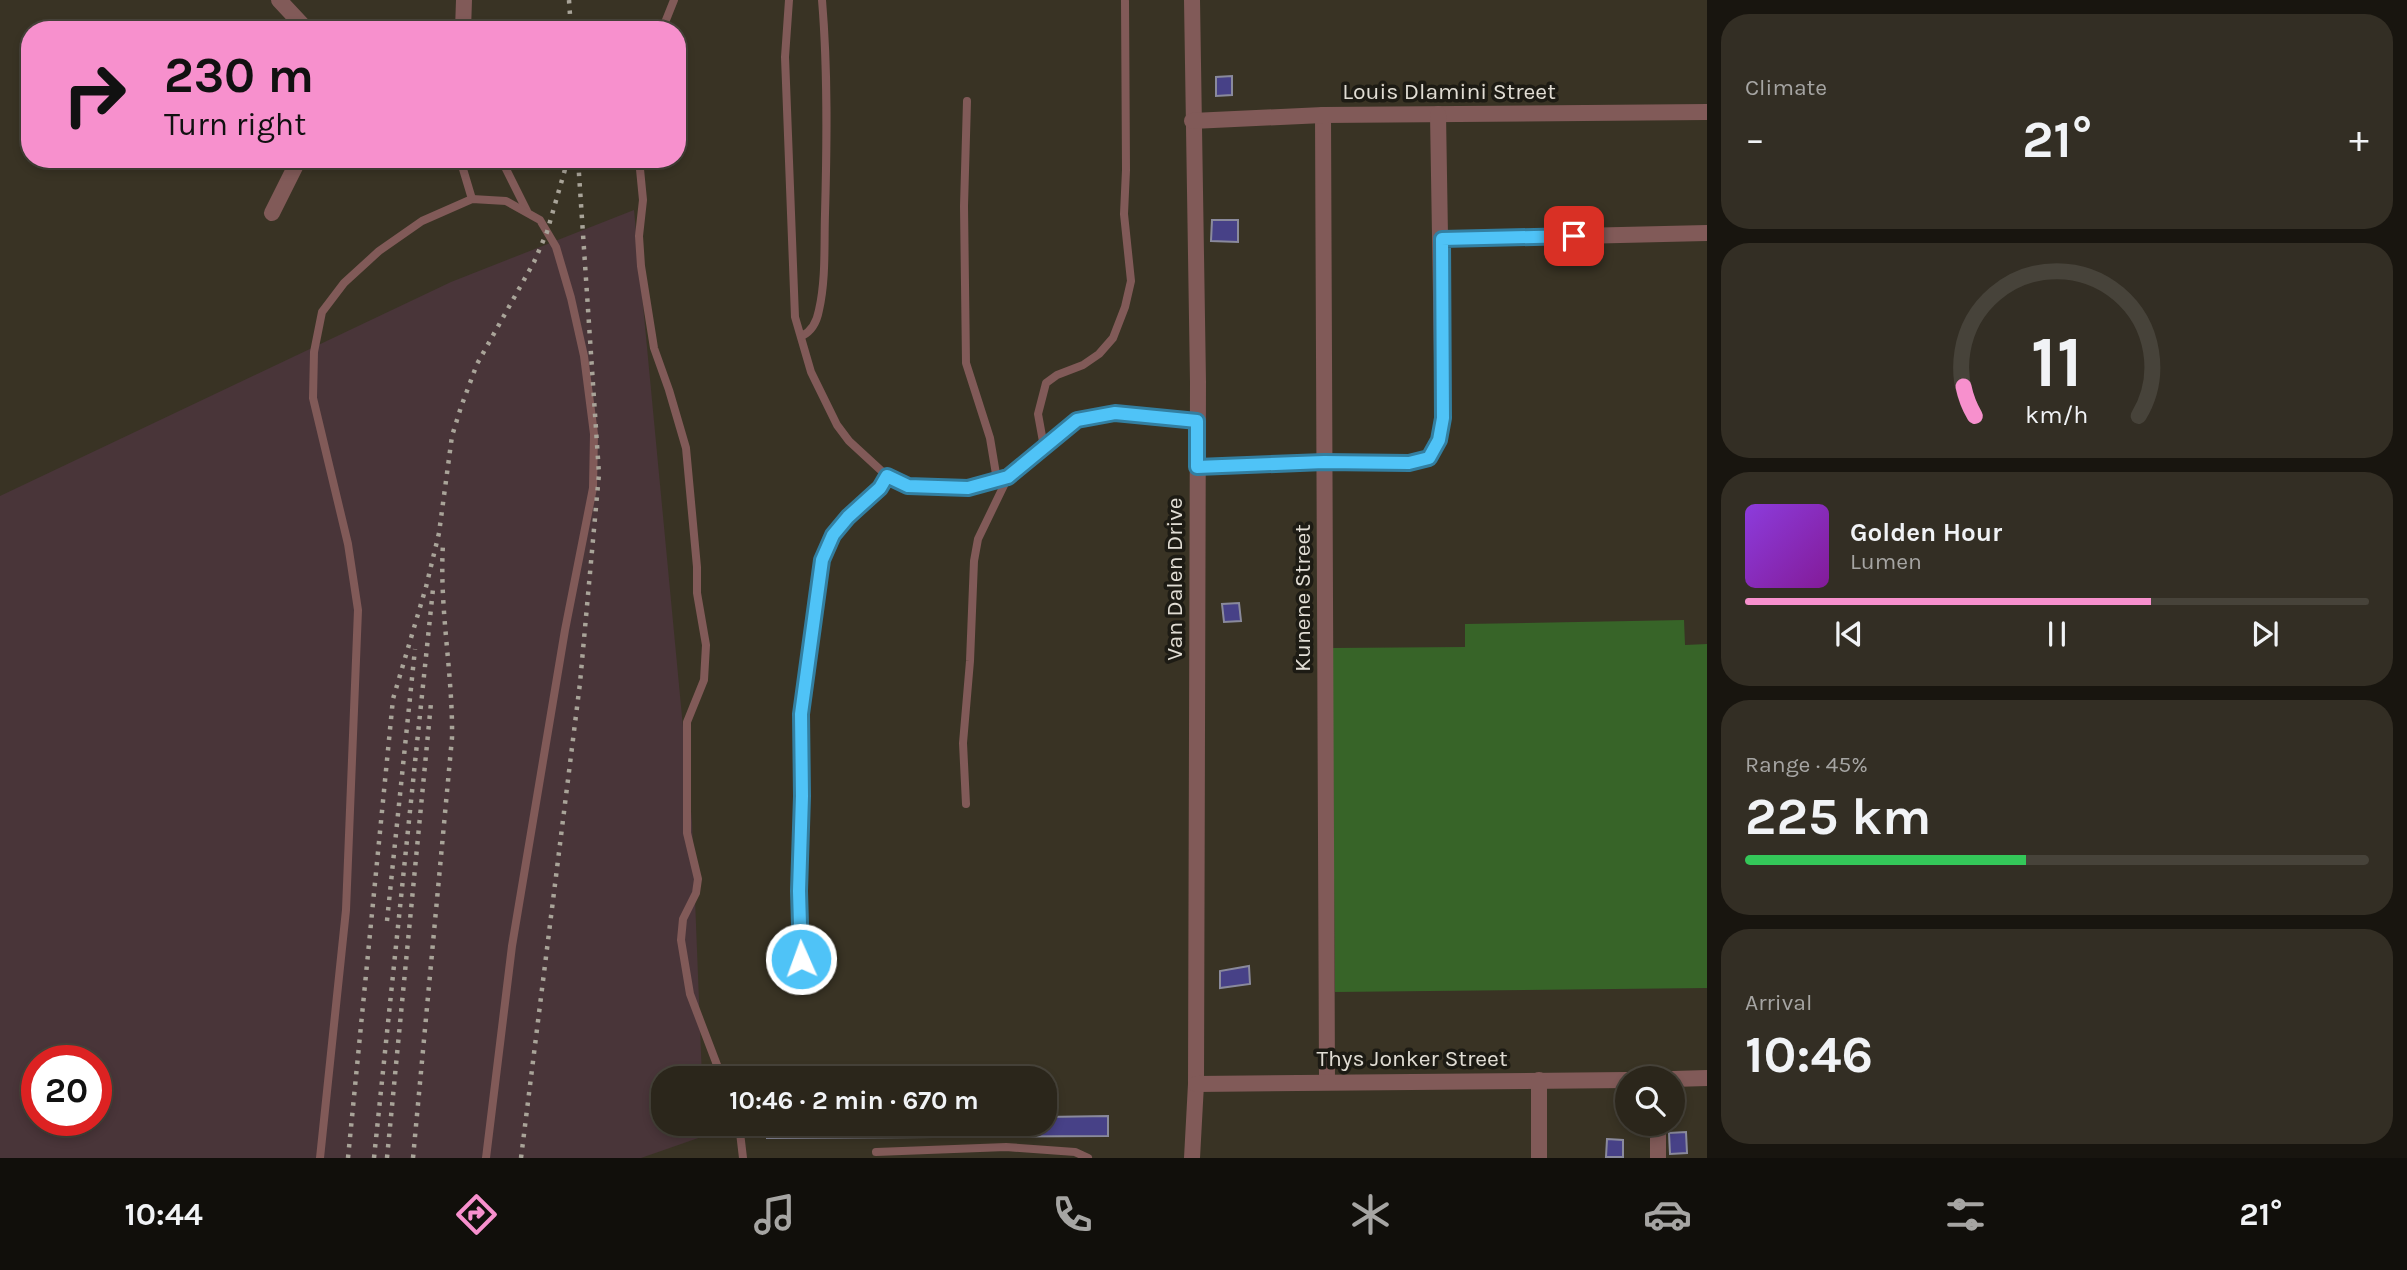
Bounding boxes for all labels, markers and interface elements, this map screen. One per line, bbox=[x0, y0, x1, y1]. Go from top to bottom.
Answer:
text: 230 m bbox=[164, 47, 314, 104]
icon: right bbox=[49, 49, 140, 140]
text: Climate bbox=[1745, 74, 1827, 101]
street label: Louis Dlamini Street bbox=[1342, 78, 1556, 105]
text: Turn right bbox=[164, 106, 306, 143]
text: 21° bbox=[2022, 109, 2092, 170]
text: − bbox=[1745, 117, 1765, 162]
text: + bbox=[2349, 117, 2369, 162]
pin bbox=[1544, 206, 1604, 266]
icon: arrive bbox=[1555, 217, 1593, 255]
text: 11 bbox=[2031, 320, 2083, 405]
text: km/h bbox=[2025, 400, 2089, 429]
street label: Van Dalen Drive bbox=[1161, 497, 1188, 661]
text: Golden Hour bbox=[1850, 517, 2002, 548]
street label: Kunene Street bbox=[1289, 524, 1316, 672]
text: Lumen bbox=[1850, 548, 1922, 575]
icon: previous bbox=[1830, 615, 1868, 653]
icon: pause bbox=[2038, 615, 2076, 653]
icon: next bbox=[2246, 615, 2284, 653]
text: Range · 45% bbox=[1745, 751, 1868, 778]
text: 225 km bbox=[1745, 786, 1931, 847]
position arrow bbox=[764, 922, 838, 996]
text: Arrival bbox=[1745, 989, 1812, 1016]
text: 10:46 bbox=[1745, 1024, 1873, 1085]
speed limit sign: 20 bbox=[21, 1045, 112, 1136]
street label: Thys Jonker Street bbox=[1316, 1045, 1508, 1072]
map controls bbox=[1615, 1066, 1685, 1136]
button: search bbox=[1615, 1066, 1685, 1136]
text: 10:46 · 2 min · 670 m bbox=[729, 1085, 979, 1116]
icon: directions bbox=[452, 1190, 501, 1239]
icon: music bbox=[750, 1190, 799, 1239]
icon: phone bbox=[1048, 1190, 1097, 1239]
icon: climate bbox=[1346, 1190, 1395, 1239]
icon: car bbox=[1643, 1190, 1692, 1239]
icon: filters bbox=[1941, 1190, 1990, 1239]
text: 10:44 bbox=[124, 1196, 203, 1233]
text: 21° bbox=[2239, 1196, 2282, 1233]

